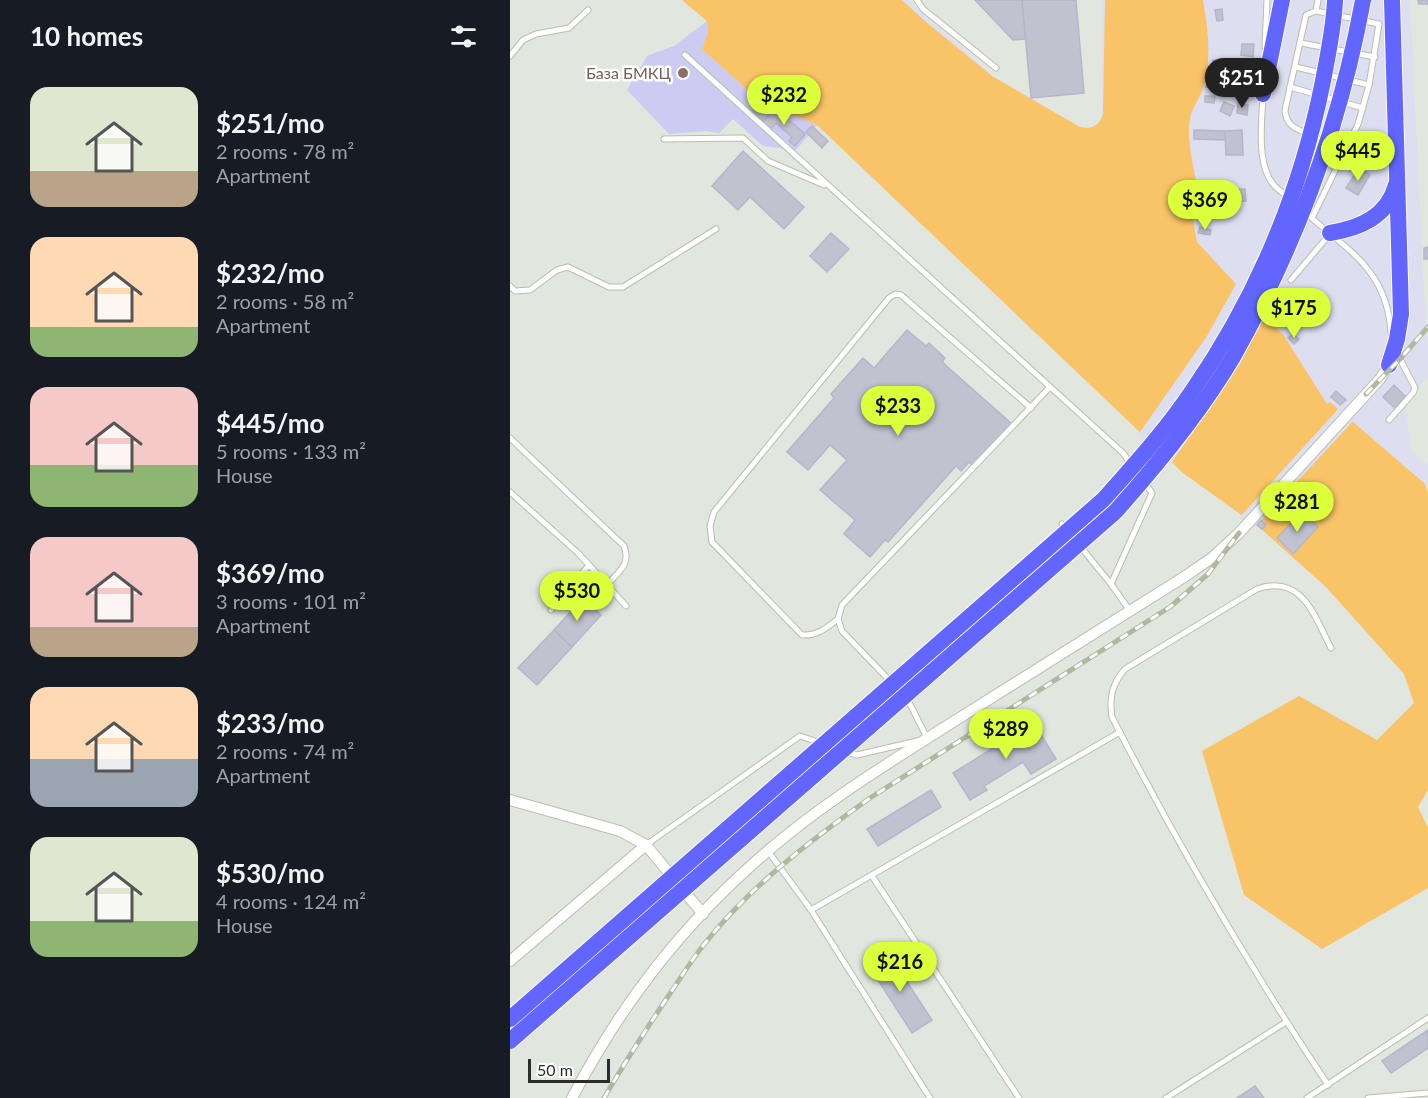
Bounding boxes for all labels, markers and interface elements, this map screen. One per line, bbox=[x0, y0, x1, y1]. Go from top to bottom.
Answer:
text: 10 homes bbox=[30, 20, 143, 52]
icon: filters bbox=[447, 20, 480, 53]
pin: $251 bbox=[1206, 58, 1278, 109]
place label: База БМКЦ bbox=[586, 63, 672, 82]
text: $251 bbox=[1219, 65, 1265, 89]
marker: База БМКЦ bbox=[676, 66, 690, 80]
pin: $232 bbox=[748, 75, 820, 126]
text: $232 bbox=[761, 82, 807, 106]
text: $251/mo bbox=[216, 107, 324, 139]
icon: home bbox=[78, 111, 150, 183]
pin: $445 bbox=[1322, 131, 1394, 182]
text: $445 bbox=[1335, 138, 1381, 162]
text: 2 rooms · 78 m² bbox=[216, 139, 354, 163]
text: Apartment bbox=[216, 163, 310, 187]
pin: $369 bbox=[1169, 180, 1241, 231]
text: $369 bbox=[1182, 187, 1228, 211]
text: $232/mo bbox=[216, 257, 324, 289]
icon: home bbox=[78, 261, 150, 333]
pin: $175 bbox=[1258, 288, 1330, 339]
text: 2 rooms · 58 m² bbox=[216, 289, 354, 313]
text: $175 bbox=[1271, 295, 1317, 319]
text: Apartment bbox=[216, 313, 310, 337]
pin: $233 bbox=[862, 386, 934, 437]
text: $233 bbox=[875, 393, 921, 417]
text: $445/mo bbox=[216, 407, 324, 439]
icon: home bbox=[78, 411, 150, 483]
text: 5 rooms · 133 m² bbox=[216, 439, 366, 463]
text: House bbox=[216, 463, 273, 487]
pin: $281 bbox=[1261, 482, 1333, 533]
text: $281 bbox=[1274, 489, 1320, 513]
text: $369/mo bbox=[216, 557, 324, 589]
icon: home bbox=[78, 561, 150, 633]
pin: $530 bbox=[541, 571, 613, 622]
text: $530 bbox=[554, 578, 600, 602]
text: 3 rooms · 101 m² bbox=[216, 589, 366, 613]
text: Apartment bbox=[216, 613, 310, 637]
text: $233/mo bbox=[216, 707, 324, 739]
pin: $289 bbox=[970, 709, 1042, 760]
icon: home bbox=[78, 711, 150, 783]
text: $289 bbox=[983, 716, 1029, 740]
text: 2 rooms · 74 m² bbox=[216, 739, 354, 763]
text: Apartment bbox=[216, 763, 310, 787]
text: $530/mo bbox=[216, 857, 324, 889]
icon: home bbox=[78, 861, 150, 933]
text: 4 rooms · 124 m² bbox=[216, 889, 366, 913]
text: House bbox=[216, 913, 273, 937]
pin: $216 bbox=[864, 942, 936, 993]
text: $216 bbox=[877, 949, 923, 973]
scale bar bbox=[528, 1056, 610, 1084]
text: 50 m bbox=[537, 1060, 573, 1079]

